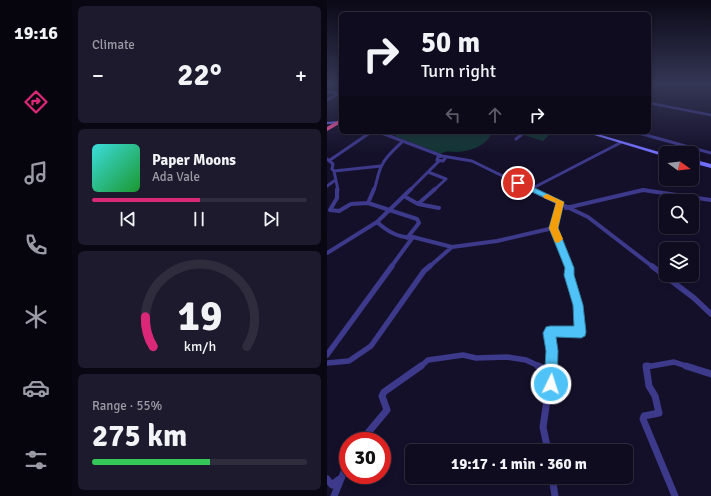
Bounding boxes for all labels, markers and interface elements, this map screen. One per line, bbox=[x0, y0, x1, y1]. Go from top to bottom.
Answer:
text: 19:16 bbox=[14, 22, 58, 44]
text: 50 m bbox=[421, 26, 480, 60]
icon: right bbox=[355, 28, 407, 80]
text: Climate bbox=[92, 37, 135, 53]
text: 22° bbox=[177, 57, 222, 94]
text: Turn right bbox=[421, 60, 496, 82]
text: − bbox=[92, 62, 104, 89]
text: + bbox=[295, 62, 307, 89]
icon: directions bbox=[22, 88, 50, 116]
icon: left bbox=[442, 104, 464, 126]
icon: ahead bbox=[484, 104, 506, 126]
icon: right bbox=[526, 104, 548, 126]
north arrow bbox=[659, 146, 699, 186]
map controls bbox=[659, 146, 699, 282]
text: Paper Moons bbox=[152, 151, 236, 169]
icon: music bbox=[22, 159, 50, 187]
pin bbox=[501, 166, 535, 200]
text: Ada Vale bbox=[152, 169, 200, 185]
icon: arrive bbox=[507, 172, 529, 194]
button: search bbox=[659, 194, 699, 234]
icon: previous bbox=[117, 208, 139, 230]
icon: pause bbox=[188, 208, 210, 230]
icon: next bbox=[260, 208, 282, 230]
icon: phone bbox=[22, 231, 50, 259]
button: layers bbox=[659, 242, 699, 282]
text: 19 bbox=[177, 291, 222, 342]
icon: climate bbox=[22, 303, 50, 331]
text: km/h bbox=[183, 338, 216, 355]
position arrow bbox=[530, 363, 572, 405]
icon: car bbox=[22, 374, 50, 402]
text: Range · 55% bbox=[92, 398, 162, 414]
text: 275 km bbox=[92, 418, 187, 455]
speed limit sign: 30 bbox=[339, 432, 391, 484]
icon: filters bbox=[22, 446, 50, 474]
text: 19:17 · 1 min · 360 m bbox=[451, 455, 587, 473]

